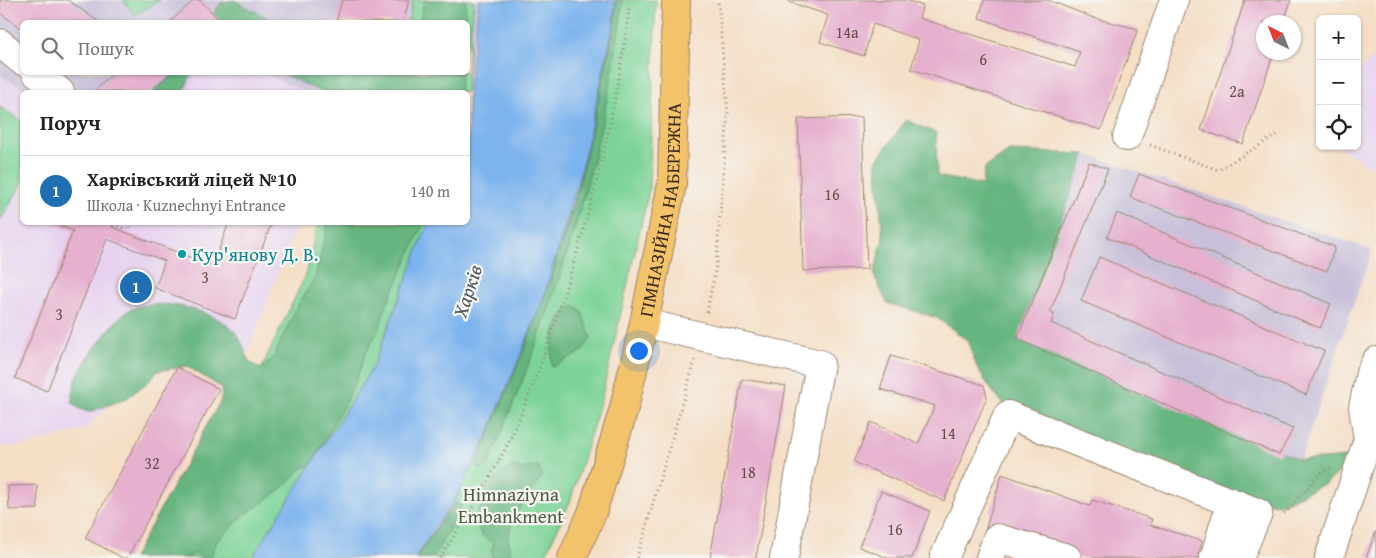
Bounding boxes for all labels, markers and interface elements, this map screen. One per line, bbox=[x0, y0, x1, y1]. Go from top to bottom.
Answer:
north arrow bbox=[1256, 15, 1301, 60]
map controls bbox=[1316, 15, 1361, 150]
button: + bbox=[1316, 15, 1361, 60]
search box bbox=[20, 20, 470, 75]
house number: 14а bbox=[835, 20, 859, 44]
icon: search bbox=[38, 34, 66, 62]
text: Пошук bbox=[78, 34, 134, 62]
house number: 6 bbox=[979, 47, 987, 71]
button: − bbox=[1316, 60, 1361, 105]
house number: 2а bbox=[1229, 79, 1245, 103]
street label: ГІМНАЗІЙНА НАБЕРЕЖНА bbox=[632, 102, 688, 319]
button: locate bbox=[1316, 105, 1361, 150]
text: Поруч bbox=[40, 107, 101, 138]
text: Харківський ліцей №10 bbox=[87, 165, 297, 193]
text: 1 bbox=[52, 179, 60, 203]
text: 140 m bbox=[410, 179, 450, 203]
house number: 16 bbox=[824, 182, 840, 206]
text: Школа · Kuznechnyi Entrance bbox=[87, 193, 286, 217]
place label: Кур'янову Д. В. bbox=[192, 240, 318, 268]
marker: Кур'янову Д. В. bbox=[176, 248, 188, 260]
water label: Харків bbox=[445, 261, 489, 322]
house number: 3 bbox=[201, 265, 209, 289]
pin: 1 bbox=[120, 268, 152, 306]
house number: 3 bbox=[55, 302, 63, 326]
your location bbox=[626, 338, 652, 364]
house number: 14 bbox=[940, 421, 956, 445]
house number: 32 bbox=[144, 451, 160, 475]
house number: 18 bbox=[740, 460, 756, 484]
park label: Himnaziyna Embankment bbox=[458, 480, 564, 530]
house number: 16 bbox=[887, 517, 903, 541]

